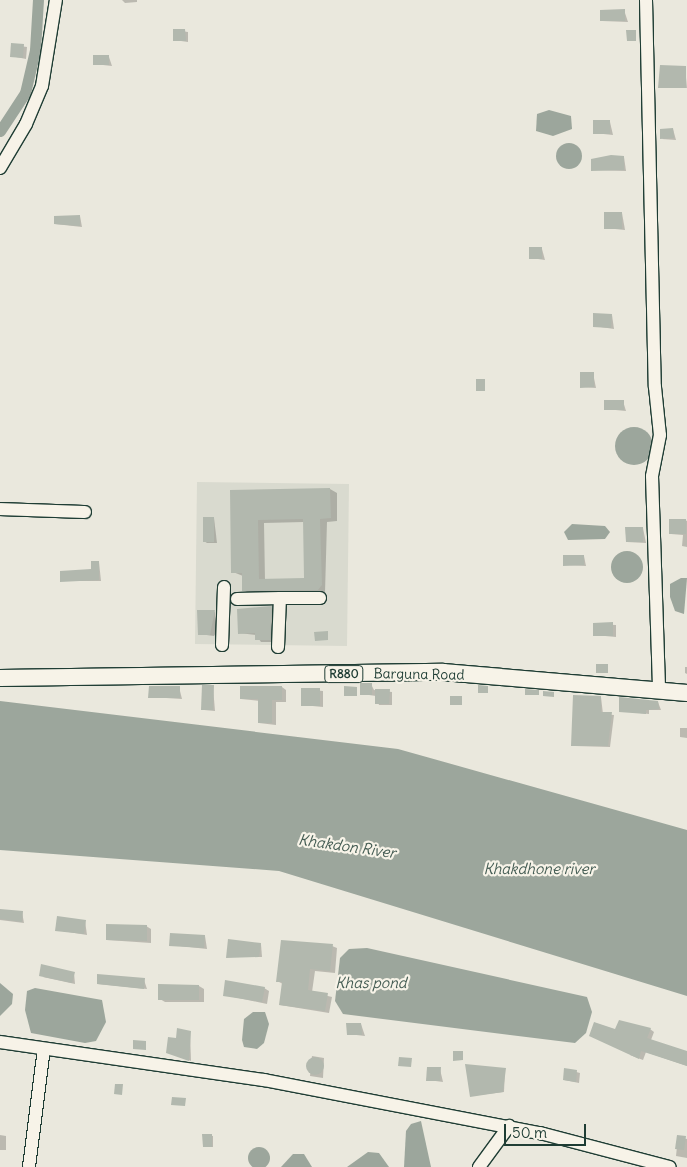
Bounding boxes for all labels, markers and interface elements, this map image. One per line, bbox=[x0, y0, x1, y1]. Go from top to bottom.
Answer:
road number: R880 bbox=[324, 664, 364, 684]
street label: Barguna Road bbox=[373, 665, 465, 683]
water label: Khakdon River bbox=[297, 830, 397, 862]
water label: Khakdhone river bbox=[483, 860, 595, 878]
water label: Khas pond bbox=[335, 974, 407, 992]
scale bar bbox=[507, 1114, 590, 1146]
text: 50 m bbox=[512, 1123, 547, 1142]

